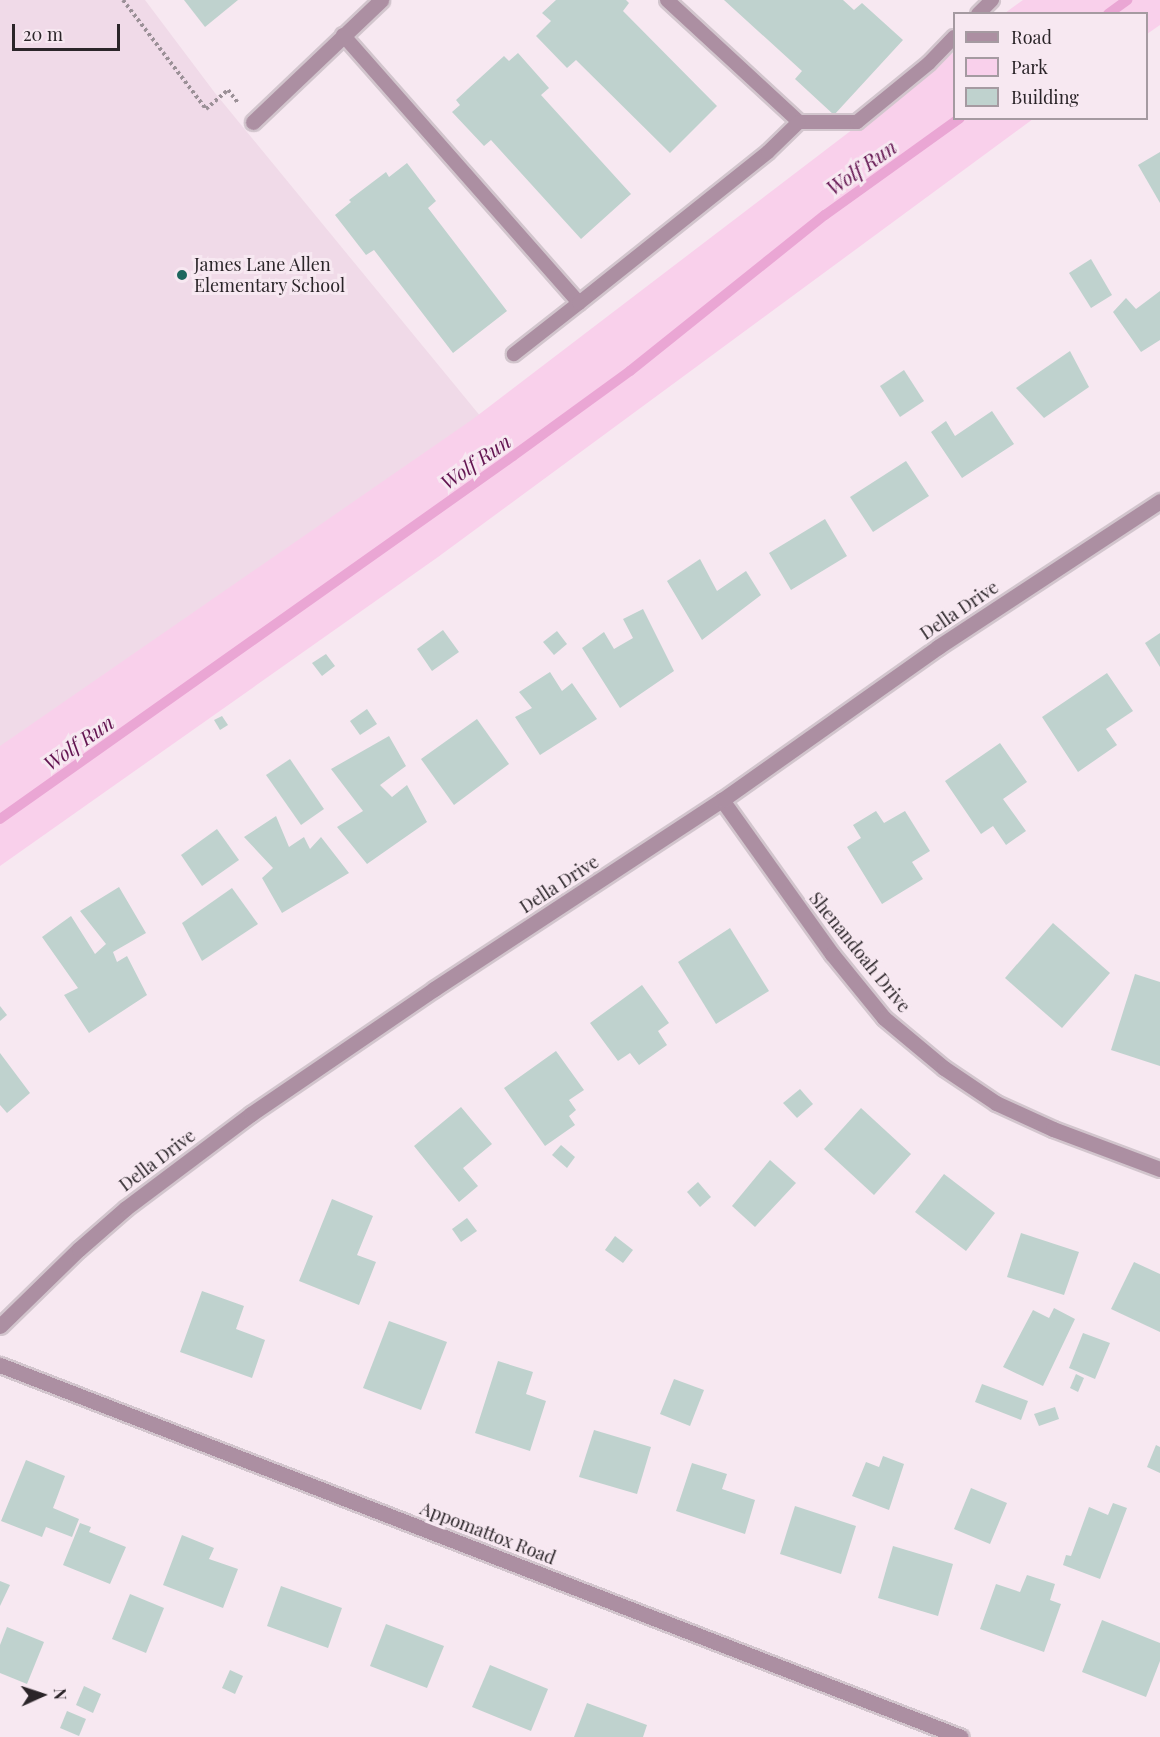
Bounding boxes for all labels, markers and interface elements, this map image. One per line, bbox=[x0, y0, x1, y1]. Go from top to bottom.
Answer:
scale bar bbox=[15, 12, 123, 50]
legend bbox=[953, 12, 1148, 120]
text: 20 m bbox=[23, 22, 63, 46]
text: Road bbox=[1011, 25, 1052, 49]
text: Park bbox=[1011, 55, 1048, 79]
text: Building bbox=[1011, 85, 1079, 109]
water label: Wolf Run bbox=[821, 134, 901, 200]
place label: James Lane Allen Elementary School bbox=[194, 254, 346, 296]
marker: James Lane Allen Elementary School bbox=[175, 268, 189, 282]
water label: Wolf Run bbox=[435, 428, 515, 494]
street label: Della Drive bbox=[916, 576, 1002, 644]
water label: Wolf Run bbox=[38, 709, 118, 775]
street label: Della Drive bbox=[515, 850, 603, 918]
street label: Shenandoah Drive bbox=[805, 888, 915, 1016]
street label: Della Drive bbox=[115, 1124, 199, 1196]
street label: Appomattox Road bbox=[417, 1497, 559, 1569]
north arrow bbox=[12, 1665, 72, 1725]
text: N bbox=[50, 1688, 71, 1700]

